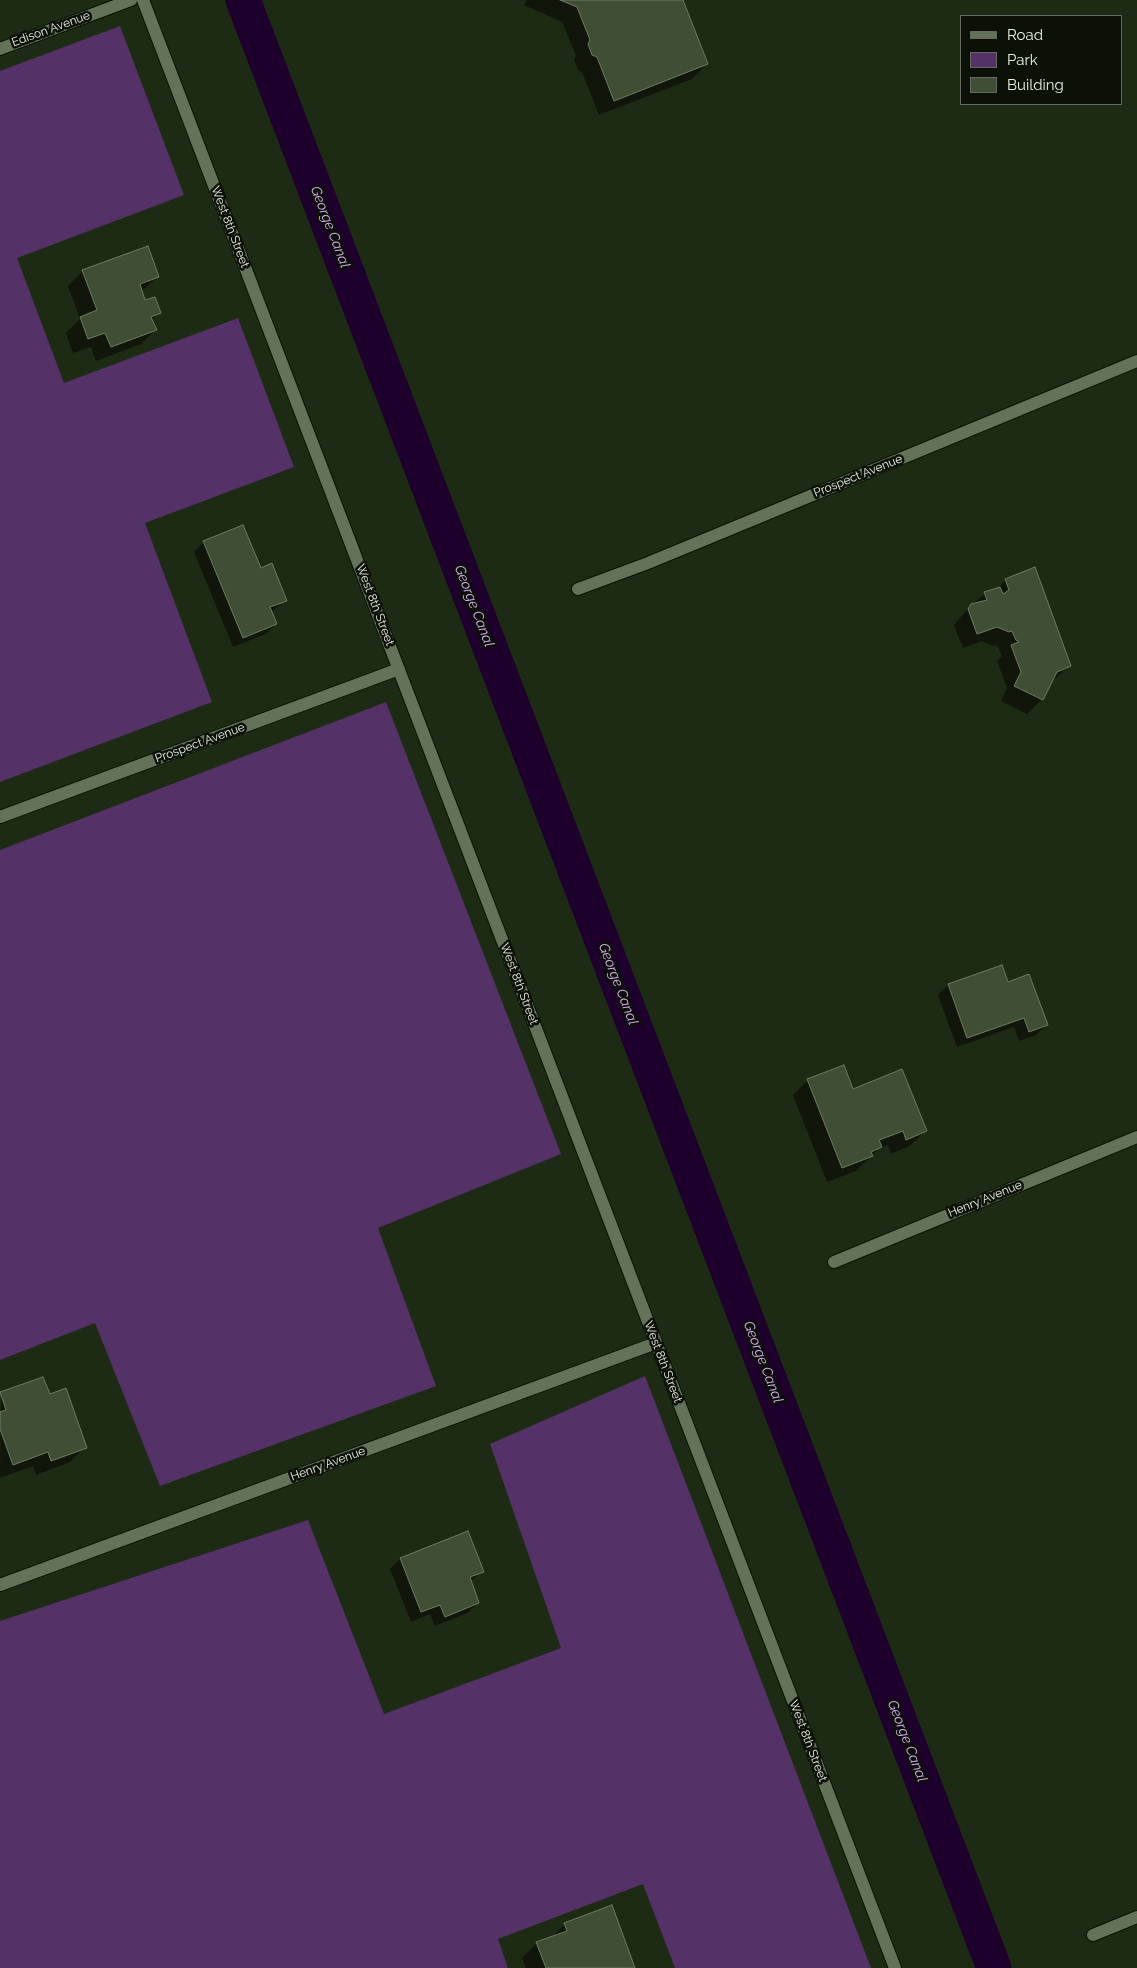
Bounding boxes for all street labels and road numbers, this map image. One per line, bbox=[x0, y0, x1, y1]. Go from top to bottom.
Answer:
street label: Edison Avenue bbox=[10, 8, 92, 50]
street label: West 8th Street bbox=[208, 184, 252, 270]
street label: Prospect Avenue bbox=[811, 452, 905, 500]
street label: West 8th Street bbox=[353, 562, 397, 648]
street label: Prospect Avenue bbox=[153, 720, 247, 766]
street label: West 8th Street bbox=[497, 941, 541, 1027]
street label: Henry Avenue bbox=[946, 1178, 1024, 1220]
street label: West 8th Street bbox=[641, 1319, 685, 1405]
street label: Henry Avenue bbox=[289, 1444, 367, 1484]
street label: West 8th Street bbox=[786, 1698, 830, 1784]

